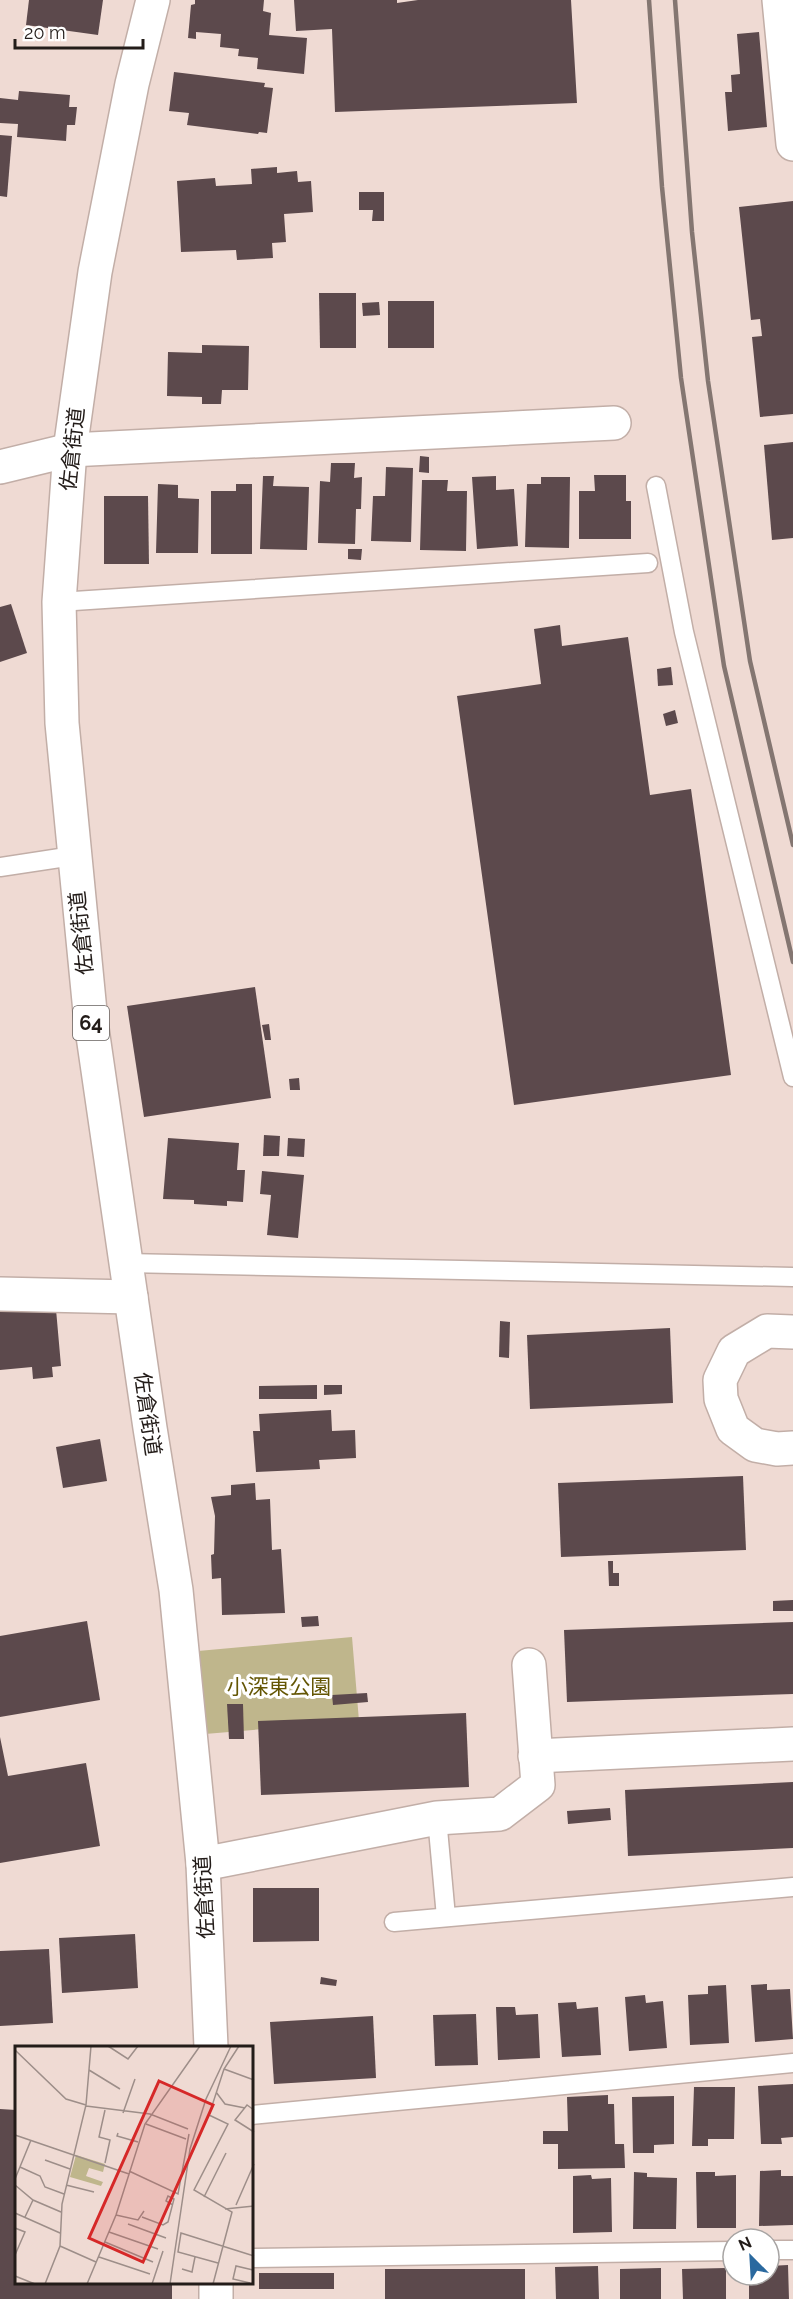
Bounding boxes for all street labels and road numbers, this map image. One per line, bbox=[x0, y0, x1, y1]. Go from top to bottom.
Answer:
street label: 佐倉街道 bbox=[55, 406, 89, 492]
street label: 佐倉街道 bbox=[64, 890, 98, 976]
road number: 64 bbox=[73, 1006, 109, 1040]
street label: 佐倉街道 bbox=[130, 1371, 166, 1457]
street label: 佐倉街道 bbox=[189, 1854, 219, 1940]

